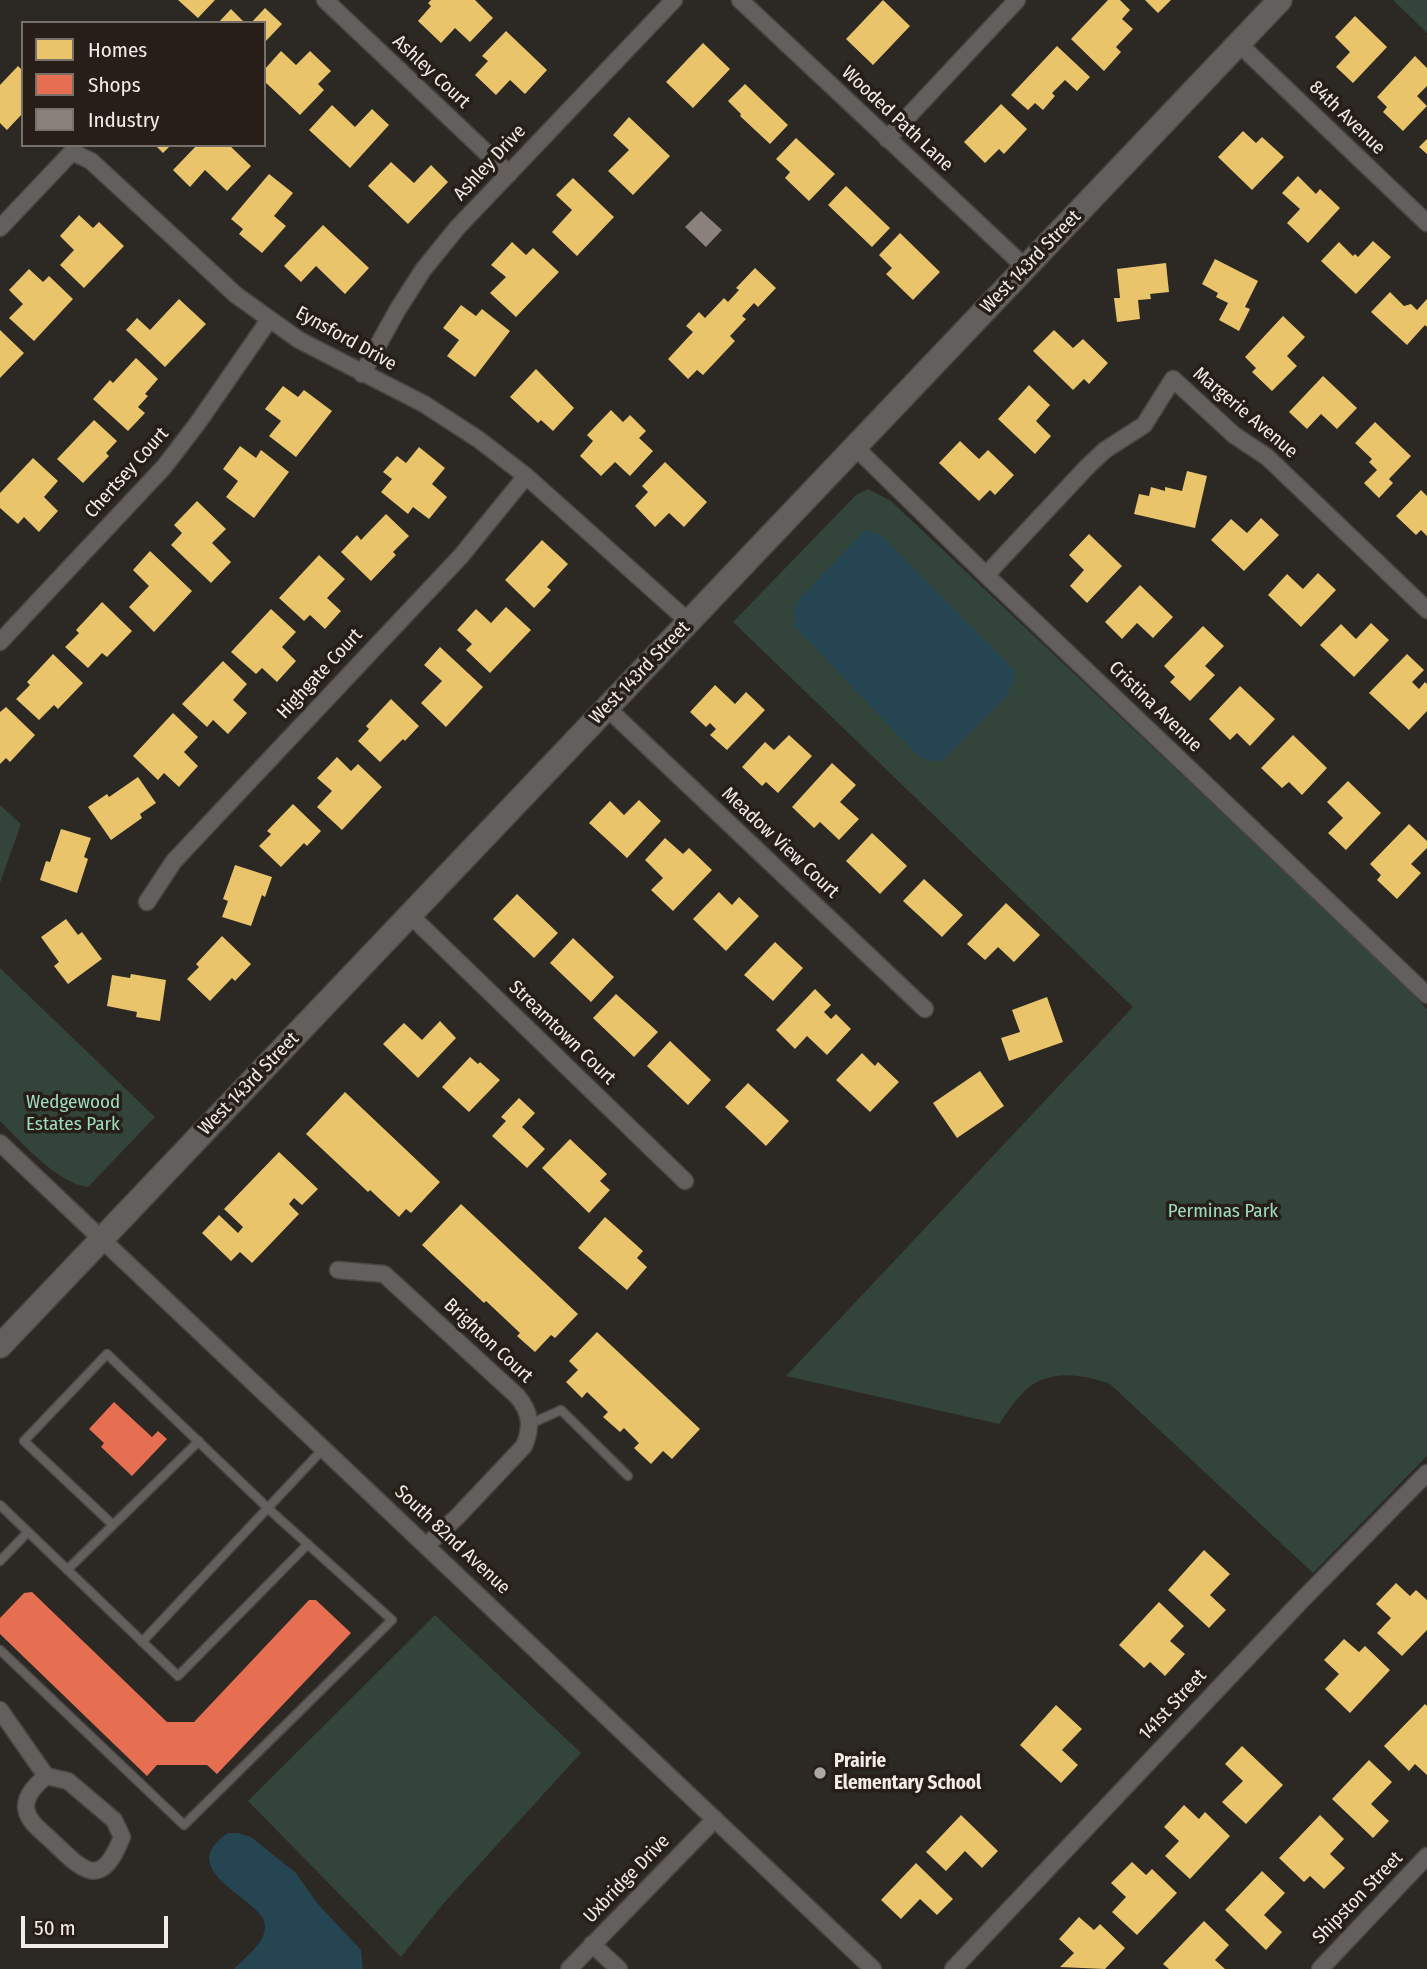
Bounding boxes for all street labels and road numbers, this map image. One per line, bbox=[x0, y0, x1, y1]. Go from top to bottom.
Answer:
street label: Ashley Court bbox=[388, 30, 474, 114]
street label: Wooded Path Lane bbox=[836, 61, 958, 177]
street label: 84th Avenue bbox=[1304, 76, 1390, 160]
street label: Ashley Drive bbox=[449, 120, 531, 206]
street label: West 143rd Street bbox=[976, 206, 1086, 318]
street label: Eynsford Drive bbox=[292, 302, 400, 376]
street label: Margerie Avenue bbox=[1188, 363, 1302, 463]
street label: Chertsey Court bbox=[80, 423, 174, 523]
street label: West 143rd Street bbox=[585, 617, 695, 729]
street label: Highgate Court bbox=[272, 624, 368, 724]
street label: Cristina Avenue bbox=[1104, 657, 1206, 757]
street label: Meadow View Court bbox=[717, 783, 843, 903]
street label: Streamtown Court bbox=[504, 976, 620, 1090]
street label: West 143rd Street bbox=[194, 1028, 304, 1140]
street label: Brighton Court bbox=[439, 1294, 537, 1388]
street label: South 82nd Avenue bbox=[390, 1481, 514, 1599]
street label: 141st Street bbox=[1134, 1665, 1212, 1745]
street label: Uxbridge Drive bbox=[579, 1830, 675, 1928]
street label: Shipston Street bbox=[1308, 1847, 1408, 1949]

